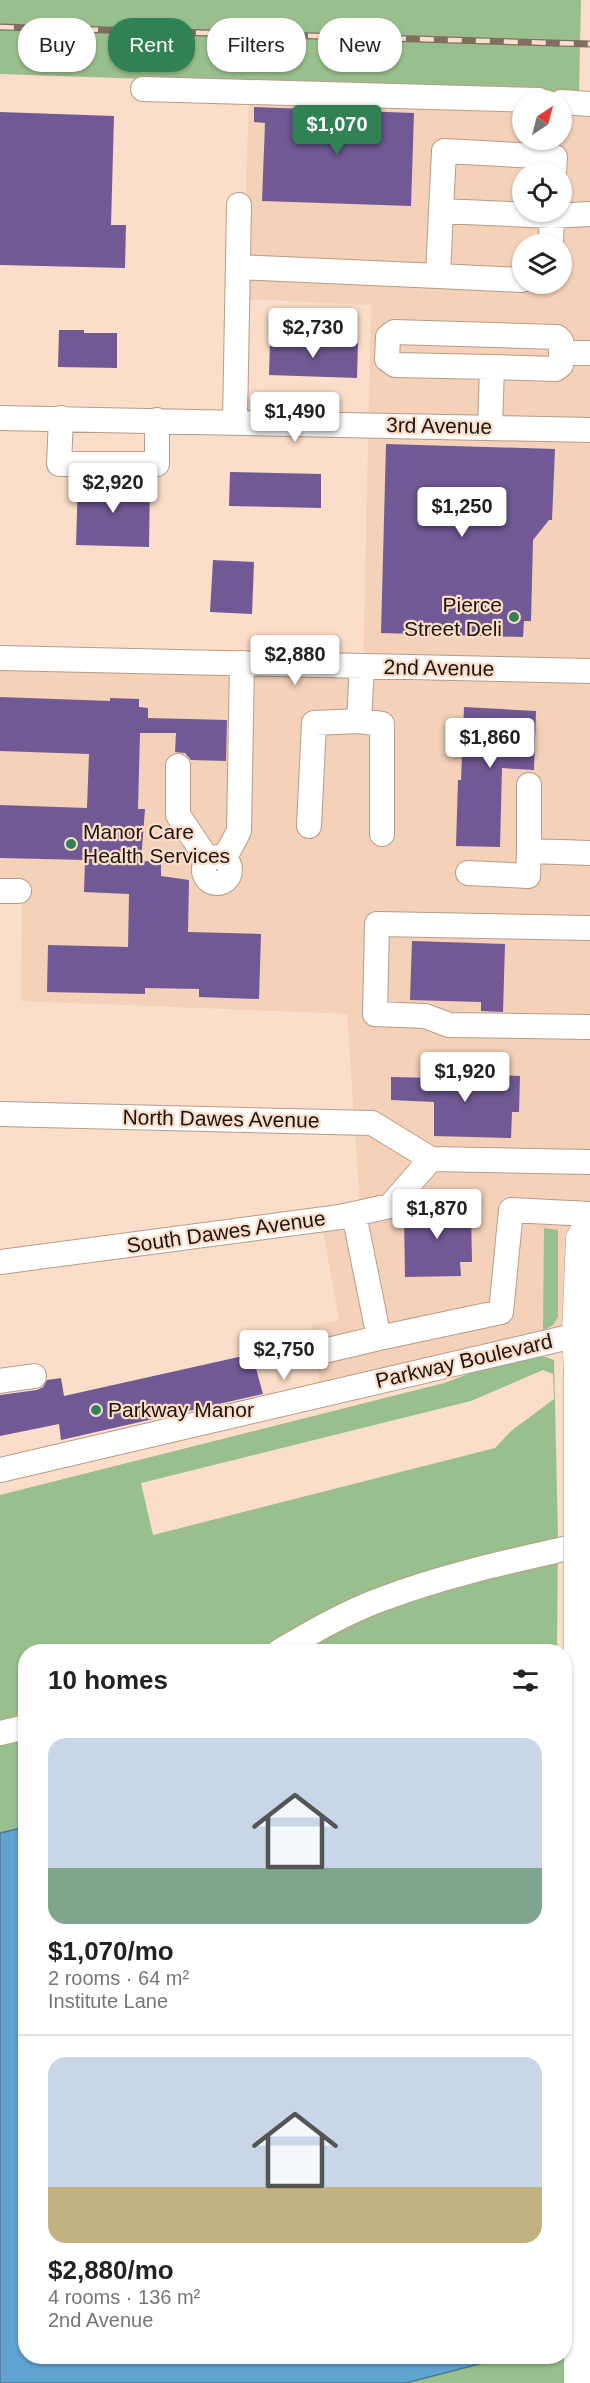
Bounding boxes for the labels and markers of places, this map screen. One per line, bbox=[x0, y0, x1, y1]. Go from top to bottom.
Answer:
pin: $1,070 bbox=[288, 105, 386, 156]
pin: $2,730 bbox=[264, 308, 362, 359]
pin: $1,490 bbox=[246, 392, 344, 443]
pin: $2,920 bbox=[64, 463, 162, 514]
pin: $1,250 bbox=[413, 487, 511, 538]
place label: Pierce Street Deli bbox=[404, 593, 502, 640]
marker: Pierce Street Deli bbox=[507, 610, 521, 624]
pin: $2,880 bbox=[246, 635, 344, 686]
pin: $1,860 bbox=[441, 718, 539, 769]
place label: Manor Care Health Services bbox=[83, 820, 230, 867]
marker: Manor Care Health Services bbox=[64, 837, 78, 851]
pin: $1,920 bbox=[416, 1052, 514, 1103]
pin: $1,870 bbox=[388, 1189, 486, 1240]
pin: $2,750 bbox=[235, 1330, 333, 1381]
place label: Parkway Manor bbox=[108, 1398, 254, 1421]
marker: Parkway Manor bbox=[89, 1403, 103, 1417]

